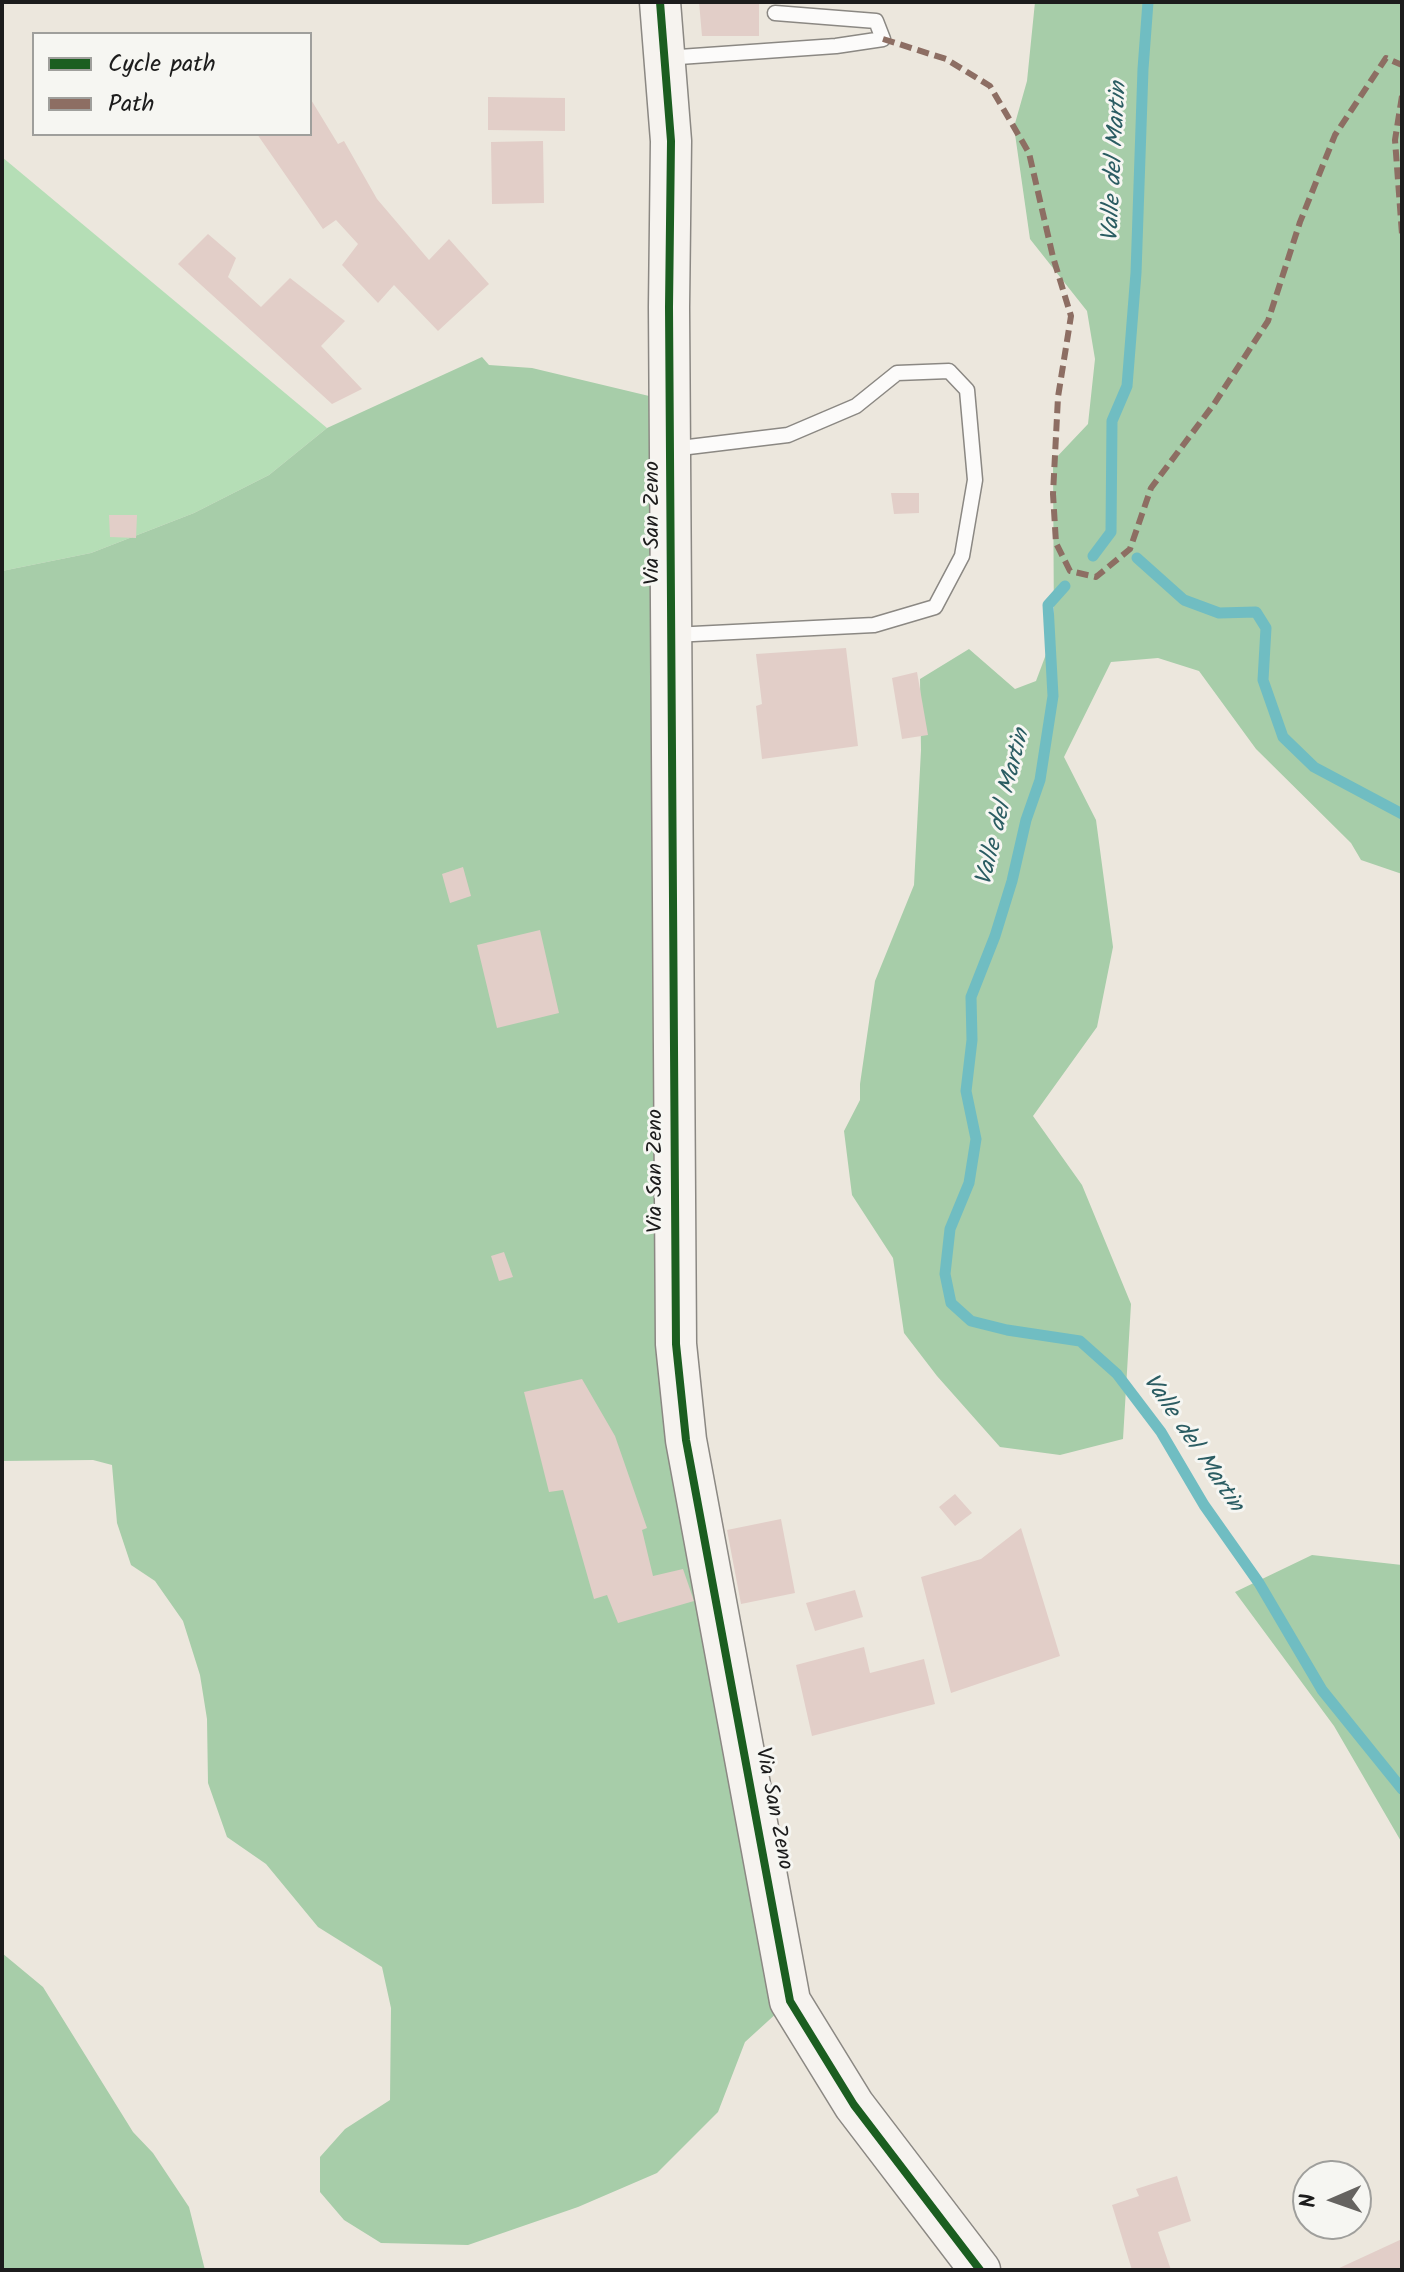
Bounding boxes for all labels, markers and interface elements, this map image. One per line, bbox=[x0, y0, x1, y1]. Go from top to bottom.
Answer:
legend bbox=[32, 32, 312, 136]
text: Cycle path bbox=[108, 45, 216, 84]
water label: Valle del Martin bbox=[1098, 81, 1136, 243]
text: Path bbox=[108, 85, 154, 124]
street label: Via San Zeno bbox=[641, 461, 667, 585]
water label: Valle del Martin bbox=[972, 727, 1038, 889]
street label: Via San Zeno bbox=[644, 1109, 670, 1233]
water label: Valle del Martin bbox=[1134, 1369, 1248, 1519]
street label: Via San Zeno bbox=[747, 1746, 797, 1872]
north arrow bbox=[1292, 2160, 1372, 2240]
text: N bbox=[1292, 2193, 1327, 2208]

